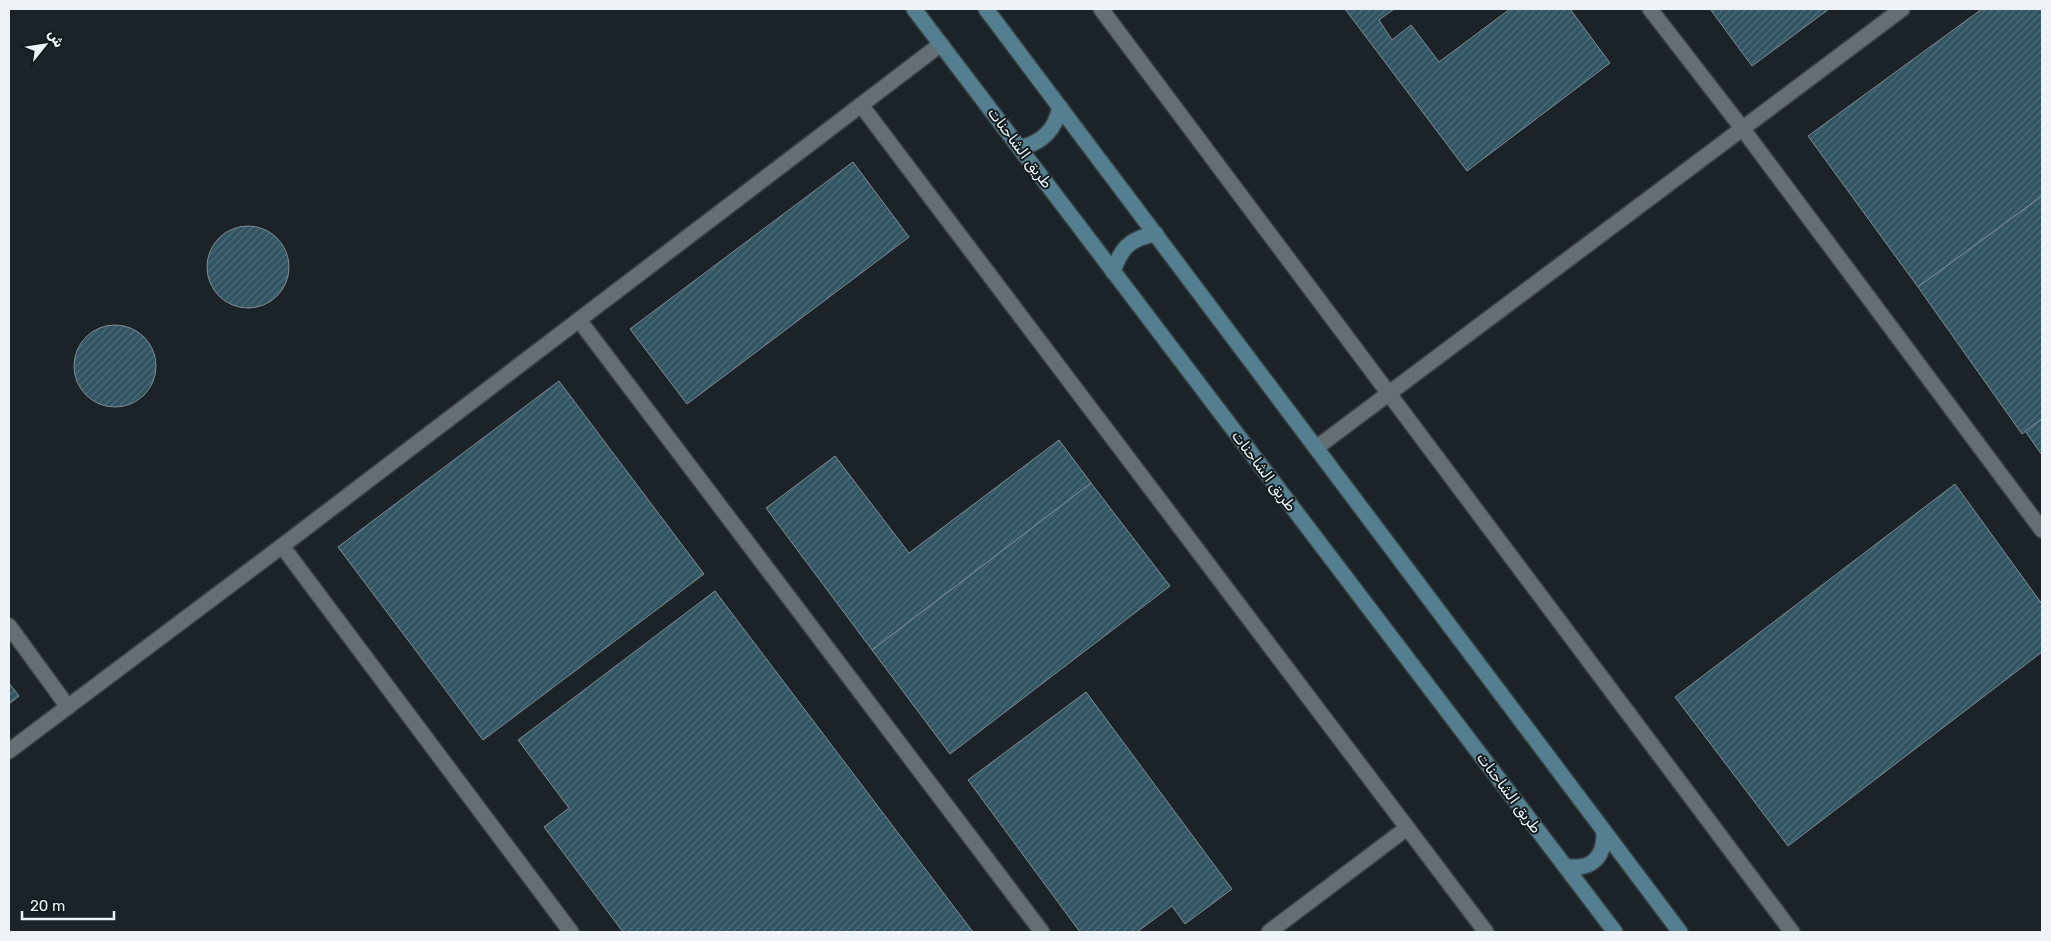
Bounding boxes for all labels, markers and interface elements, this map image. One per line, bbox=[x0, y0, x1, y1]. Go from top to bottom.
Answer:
north arrow bbox=[20, 20, 70, 70]
text: ش bbox=[44, 27, 68, 51]
street label: طريق الشاحنات bbox=[984, 104, 1056, 192]
street label: طريق الشاحنات bbox=[1228, 427, 1300, 515]
street label: طريق الشاحنات bbox=[1473, 749, 1545, 837]
scale bar bbox=[22, 888, 115, 920]
text: 20 m bbox=[30, 897, 65, 915]

